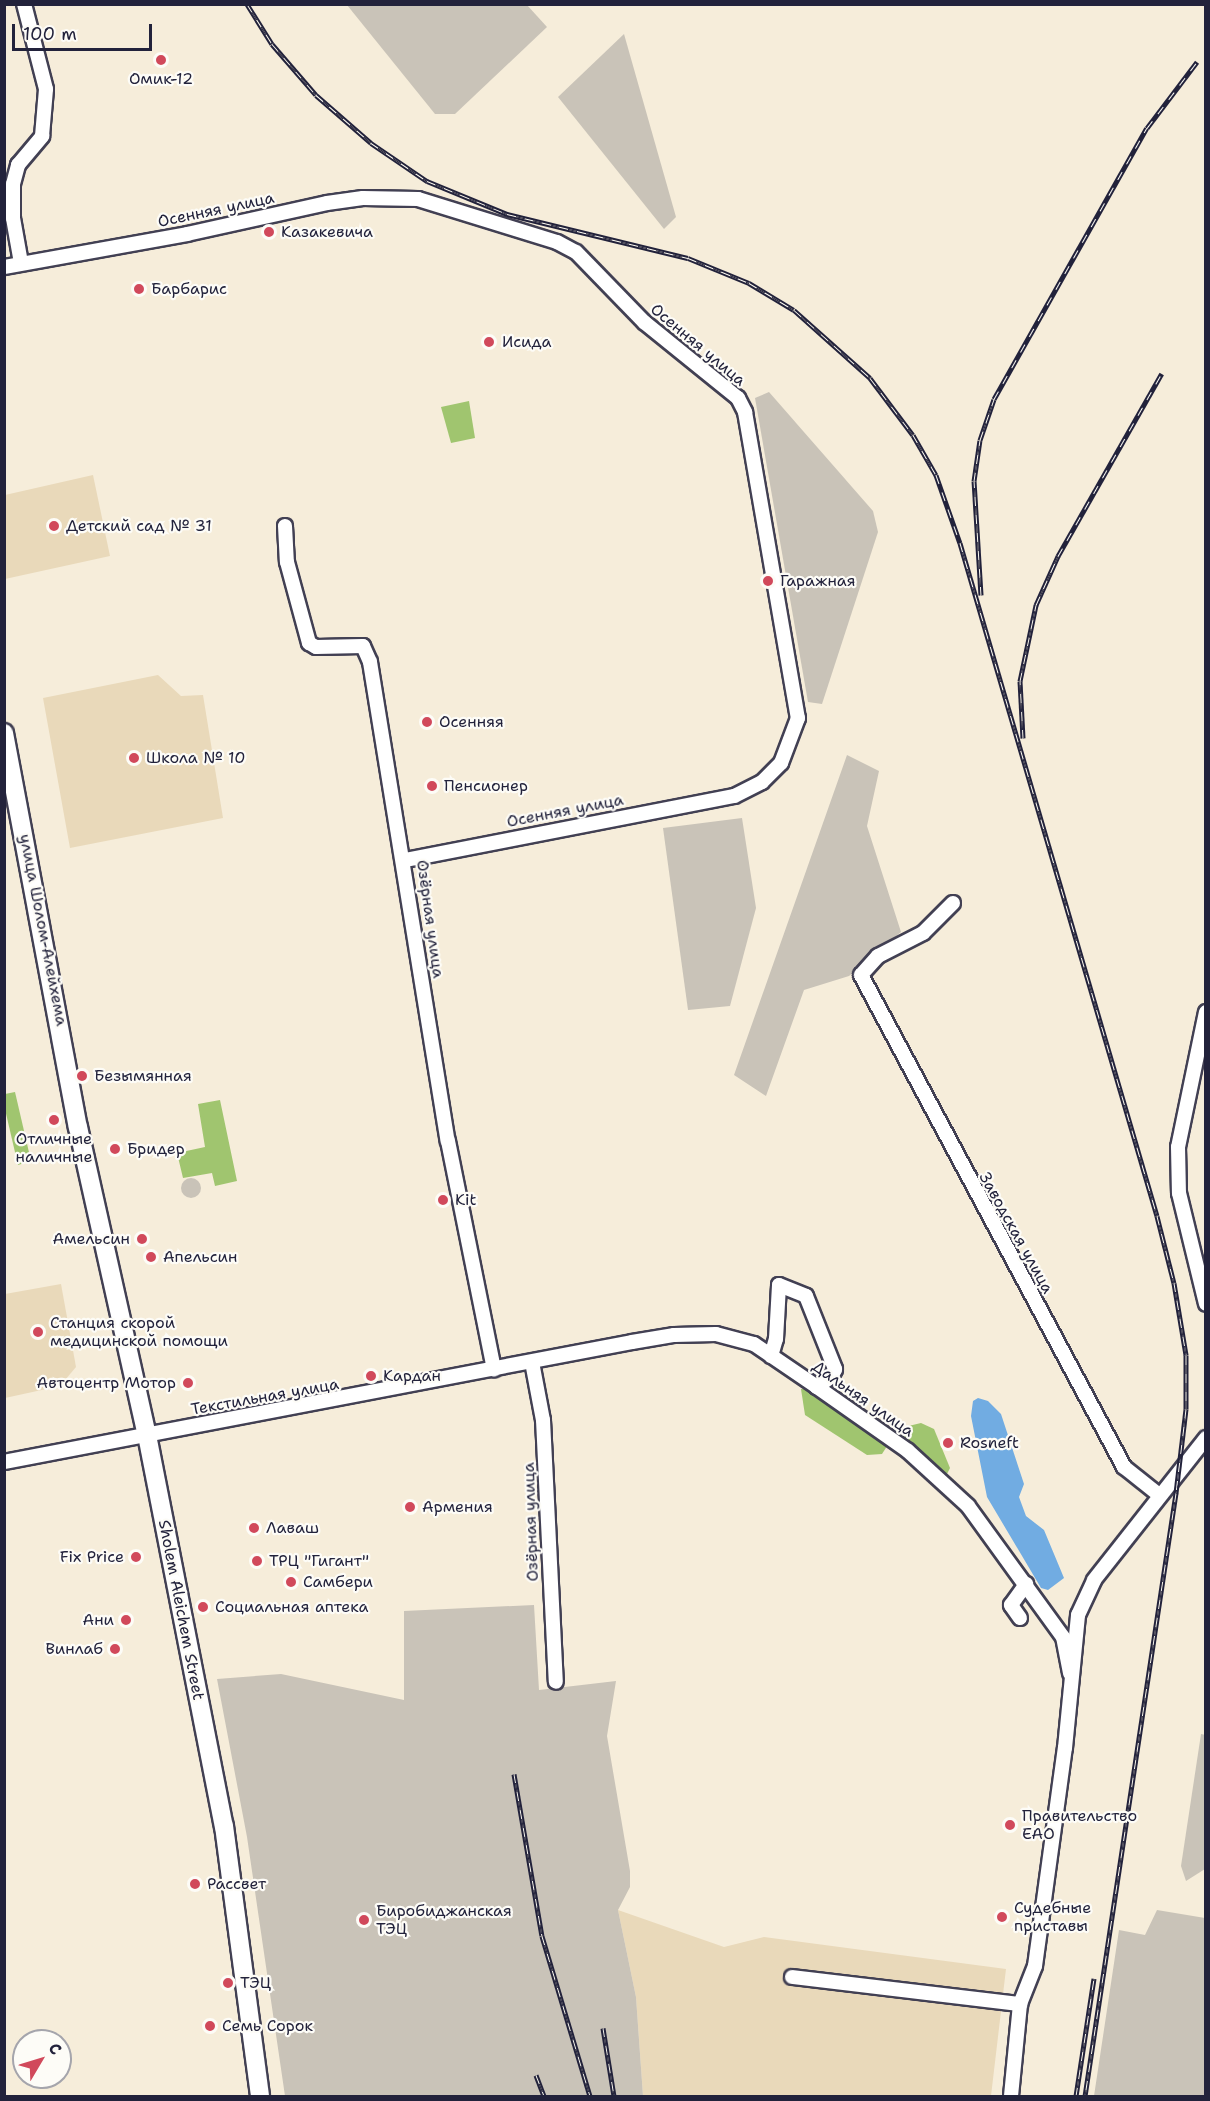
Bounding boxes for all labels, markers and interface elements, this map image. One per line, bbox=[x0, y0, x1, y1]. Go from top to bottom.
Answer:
scale bar bbox=[15, 12, 154, 50]
text: 100 m bbox=[23, 22, 77, 46]
marker: Омик-12 bbox=[154, 53, 168, 67]
place label: Омик-12 bbox=[129, 69, 193, 89]
street label: Осенняя улица bbox=[156, 188, 276, 232]
place label: Казакевича bbox=[281, 222, 373, 242]
marker: Казакевича bbox=[262, 225, 276, 239]
place label: Барбарис bbox=[151, 279, 227, 299]
marker: Барбарис bbox=[132, 282, 146, 296]
street label: Осенняя улица bbox=[646, 300, 750, 390]
place label: Исида bbox=[502, 332, 551, 352]
marker: Исида bbox=[480, 333, 498, 351]
place label: Детский сад № 31 bbox=[66, 516, 212, 536]
marker: Детский сад № 31 bbox=[47, 519, 61, 533]
place label: Гаражная bbox=[780, 571, 855, 591]
marker: Гаражная bbox=[761, 574, 775, 588]
place label: Осенняя bbox=[439, 712, 504, 732]
marker: Осенняя bbox=[420, 715, 434, 729]
place label: Школа № 10 bbox=[146, 748, 246, 768]
marker: Школа № 10 bbox=[127, 751, 141, 765]
place label: Пенсионер bbox=[444, 776, 528, 796]
marker: Пенсионер bbox=[425, 779, 439, 793]
street label: Осенняя улица bbox=[505, 790, 625, 832]
street label: улица Шолом-Алейхема bbox=[15, 832, 71, 1028]
street label: Озёрная улица bbox=[412, 859, 448, 979]
place label: Безымянная bbox=[94, 1066, 192, 1086]
marker: Безымянная bbox=[75, 1069, 89, 1083]
marker: Отличные наличные bbox=[47, 1113, 61, 1127]
place label: Отличные наличные bbox=[16, 1129, 92, 1167]
place label: Бридер bbox=[127, 1139, 185, 1159]
marker: Бридер bbox=[108, 1142, 122, 1156]
street label: Заводская улица bbox=[975, 1169, 1057, 1297]
place label: Kit bbox=[455, 1190, 477, 1210]
marker: Kit bbox=[436, 1193, 450, 1207]
place label: Амельсин bbox=[52, 1229, 130, 1249]
marker: Амельсин bbox=[135, 1232, 149, 1246]
place label: Апельсин bbox=[163, 1247, 237, 1267]
marker: Апельсин bbox=[144, 1250, 158, 1264]
place label: Станция скорой медицинской помощи bbox=[50, 1313, 228, 1351]
marker: Станция скорой медицинской помощи bbox=[31, 1325, 45, 1339]
street label: Дальняя улица bbox=[808, 1357, 918, 1441]
place label: Кардан bbox=[383, 1366, 441, 1386]
marker: Кардан bbox=[364, 1369, 378, 1383]
place label: Автоцентр Мотор bbox=[36, 1373, 176, 1393]
street label: Текстильная улица bbox=[190, 1375, 340, 1419]
marker: Автоцентр Мотор bbox=[181, 1376, 195, 1390]
place label: Rosneft bbox=[960, 1433, 1019, 1453]
marker: Rosneft bbox=[941, 1436, 955, 1450]
street label: Озёрная улица bbox=[519, 1462, 543, 1582]
place label: Армения bbox=[422, 1497, 493, 1517]
marker: Армения bbox=[403, 1500, 417, 1514]
street label: Sholem Aleichem Street bbox=[154, 1518, 208, 1702]
place label: Лаваш bbox=[266, 1518, 319, 1538]
marker: Лаваш bbox=[247, 1521, 261, 1535]
place label: Fix Price bbox=[60, 1547, 124, 1567]
marker: Fix Price bbox=[129, 1550, 143, 1564]
place label: ТРЦ "Гигант" bbox=[269, 1551, 369, 1571]
marker: ТРЦ "Гигант" bbox=[250, 1554, 264, 1568]
place label: Самбери bbox=[303, 1572, 373, 1592]
marker: Самбери bbox=[284, 1575, 298, 1589]
place label: Социальная аптека bbox=[215, 1597, 369, 1617]
marker: Социальная аптека bbox=[196, 1600, 210, 1614]
place label: Ани bbox=[83, 1610, 114, 1630]
marker: Ани bbox=[119, 1613, 133, 1627]
place label: Винлаб bbox=[46, 1639, 103, 1659]
marker: Винлаб bbox=[108, 1642, 122, 1656]
place label: Правительство ЕАО bbox=[1022, 1806, 1137, 1844]
marker: Правительство ЕАО bbox=[1003, 1818, 1017, 1832]
place label: Рассвет bbox=[207, 1874, 266, 1894]
marker: Рассвет bbox=[188, 1877, 202, 1891]
place label: Судебные приставы bbox=[1014, 1898, 1091, 1936]
place label: Биробиджанская ТЭЦ bbox=[376, 1901, 512, 1939]
marker: Судебные приставы bbox=[995, 1910, 1009, 1924]
marker: Биробиджанская ТЭЦ bbox=[357, 1913, 371, 1927]
place label: ТЭЦ bbox=[240, 1973, 271, 1993]
marker: ТЭЦ bbox=[221, 1976, 235, 1990]
place label: Семь Сорок bbox=[222, 2016, 313, 2036]
marker: Семь Сорок bbox=[203, 2019, 217, 2033]
north arrow bbox=[12, 2029, 72, 2089]
text: С bbox=[44, 2038, 66, 2059]

